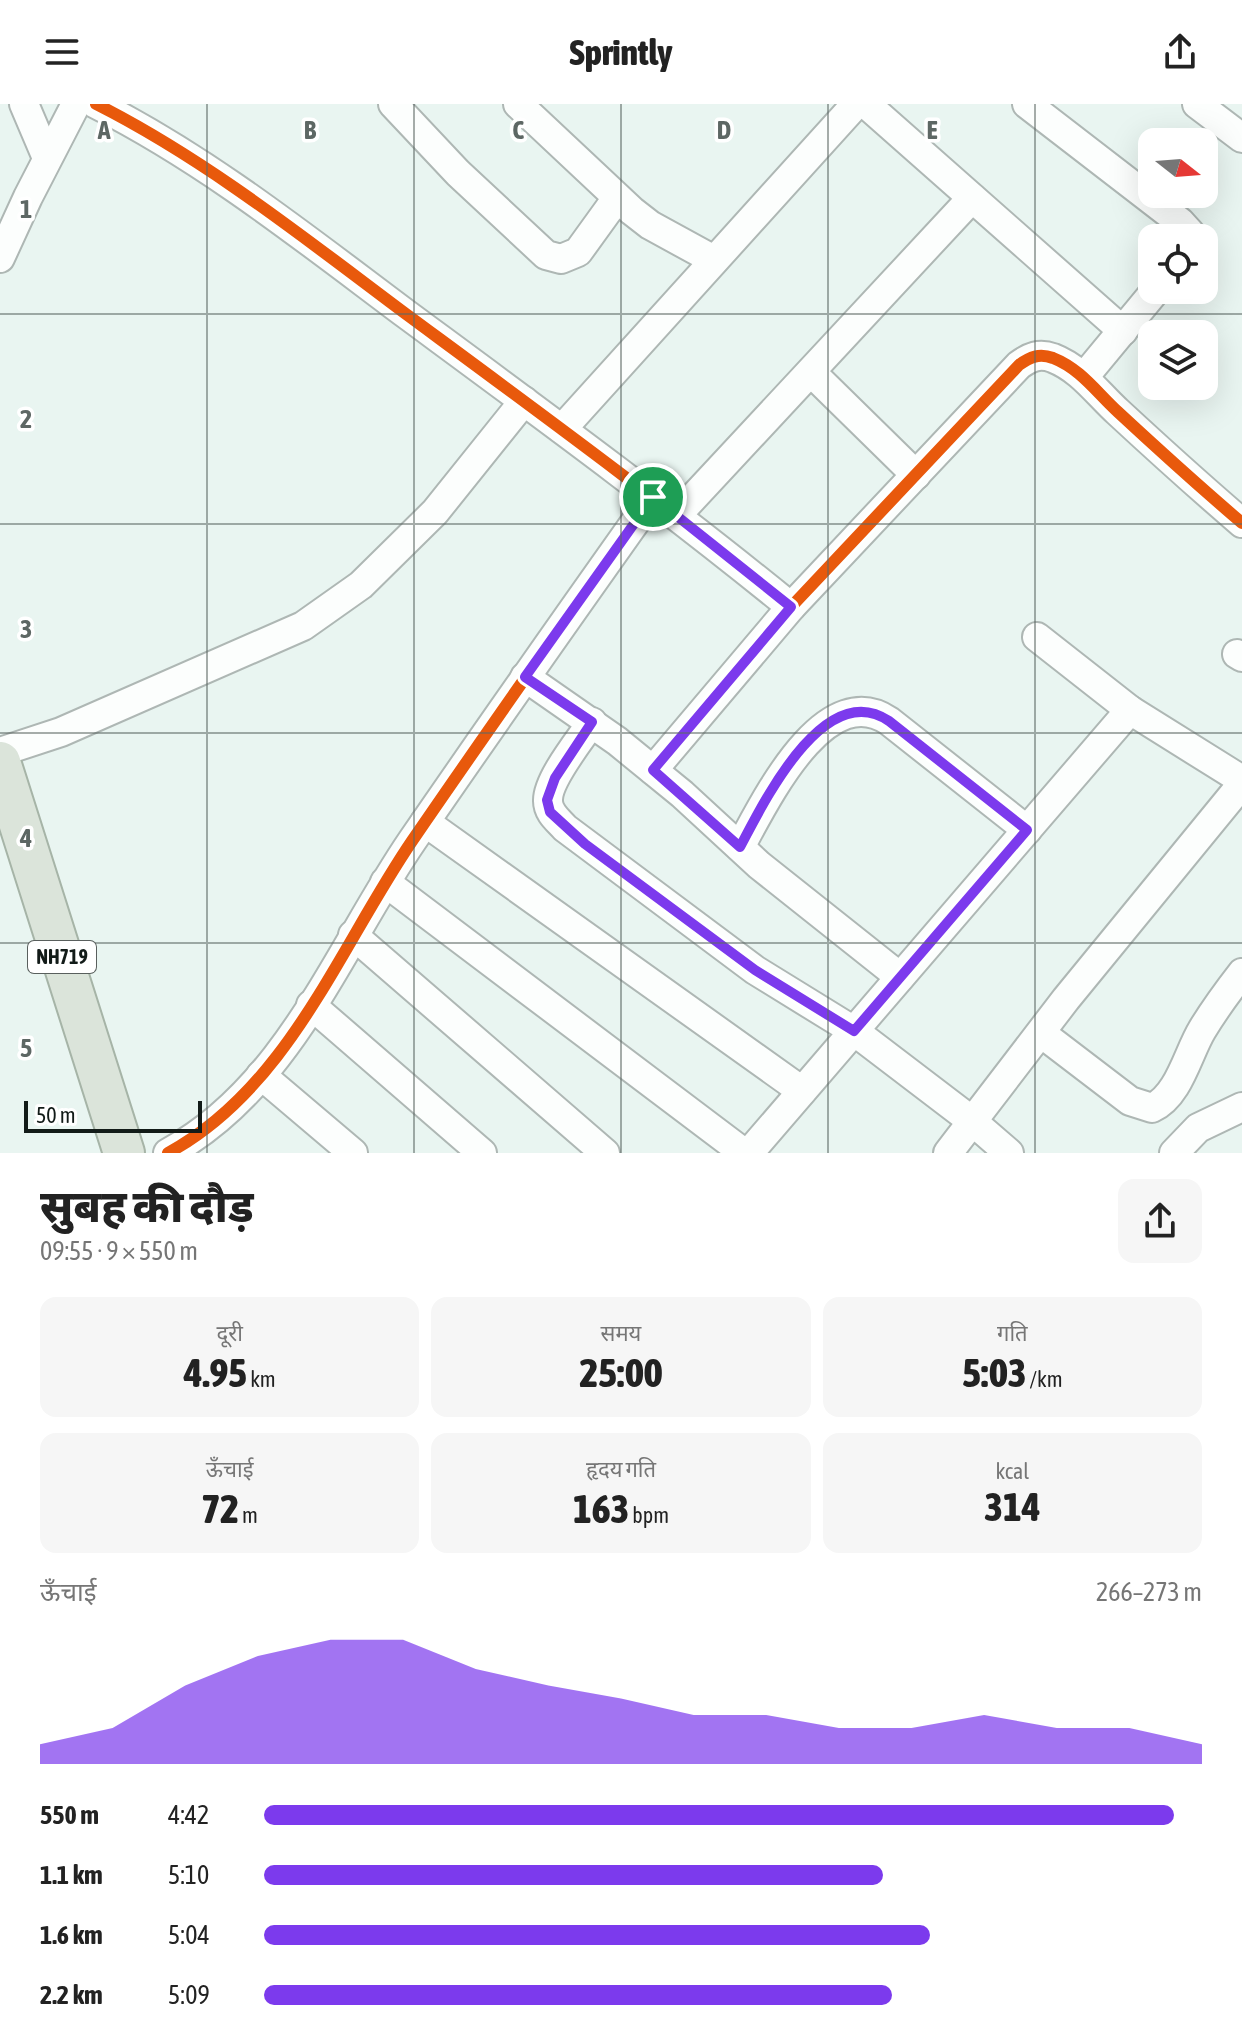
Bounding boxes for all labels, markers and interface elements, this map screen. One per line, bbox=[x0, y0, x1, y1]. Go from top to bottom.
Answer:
icon: menu bbox=[40, 30, 84, 74]
icon: share bbox=[1158, 30, 1202, 74]
text: Sprintly bbox=[570, 31, 672, 73]
text: A bbox=[97, 115, 111, 145]
text: B bbox=[304, 115, 317, 145]
text: C bbox=[512, 115, 524, 145]
text: D bbox=[717, 115, 731, 145]
text: E bbox=[926, 115, 938, 145]
north arrow bbox=[1138, 128, 1218, 208]
map controls bbox=[1138, 128, 1218, 400]
text: 1 bbox=[20, 194, 32, 224]
button: locate bbox=[1138, 224, 1218, 304]
button: layers bbox=[1138, 320, 1218, 400]
text: 2 bbox=[20, 404, 32, 434]
pin bbox=[619, 463, 687, 531]
icon: arrive bbox=[631, 475, 675, 519]
text: 3 bbox=[20, 614, 32, 644]
text: 4 bbox=[19, 823, 32, 853]
road number: NH719 bbox=[28, 941, 96, 973]
text: 5 bbox=[20, 1033, 32, 1063]
scale bar bbox=[24, 1097, 202, 1133]
text: 50 m bbox=[36, 1102, 76, 1128]
button: share bbox=[1118, 1179, 1202, 1263]
text: सुबह की दौड़ bbox=[40, 1181, 253, 1231]
text: 09:55 · 9 × 550 m bbox=[40, 1236, 198, 1266]
text: दूरी bbox=[216, 1320, 243, 1346]
text: समय bbox=[601, 1320, 641, 1346]
text: गति bbox=[997, 1320, 1028, 1346]
text: 4.95 bbox=[184, 1350, 247, 1395]
text: 25:00 bbox=[579, 1350, 663, 1395]
text: 5:03 bbox=[962, 1350, 1027, 1395]
text: km bbox=[247, 1366, 276, 1392]
text: /km bbox=[1027, 1366, 1062, 1392]
text: ऊँचाई bbox=[206, 1456, 254, 1482]
text: हृदय गति bbox=[586, 1456, 656, 1482]
text: kcal bbox=[996, 1458, 1029, 1484]
text: 314 bbox=[984, 1484, 1041, 1529]
text: 72 bbox=[201, 1486, 239, 1531]
text: 163 bbox=[573, 1486, 629, 1531]
text: m bbox=[239, 1502, 258, 1528]
text: bpm bbox=[629, 1502, 669, 1528]
text: ऊँचाई bbox=[40, 1577, 96, 1607]
text: 266–273 m bbox=[1096, 1577, 1202, 1607]
text: 550 m bbox=[40, 1800, 99, 1830]
text: 4:42 bbox=[168, 1800, 209, 1830]
text: 1.1 km bbox=[40, 1860, 103, 1890]
text: 5:10 bbox=[168, 1860, 209, 1890]
text: 1.6 km bbox=[40, 1920, 103, 1950]
text: 5:04 bbox=[168, 1920, 210, 1950]
text: 2.2 km bbox=[40, 1980, 103, 2010]
text: 5:09 bbox=[168, 1980, 210, 2010]

